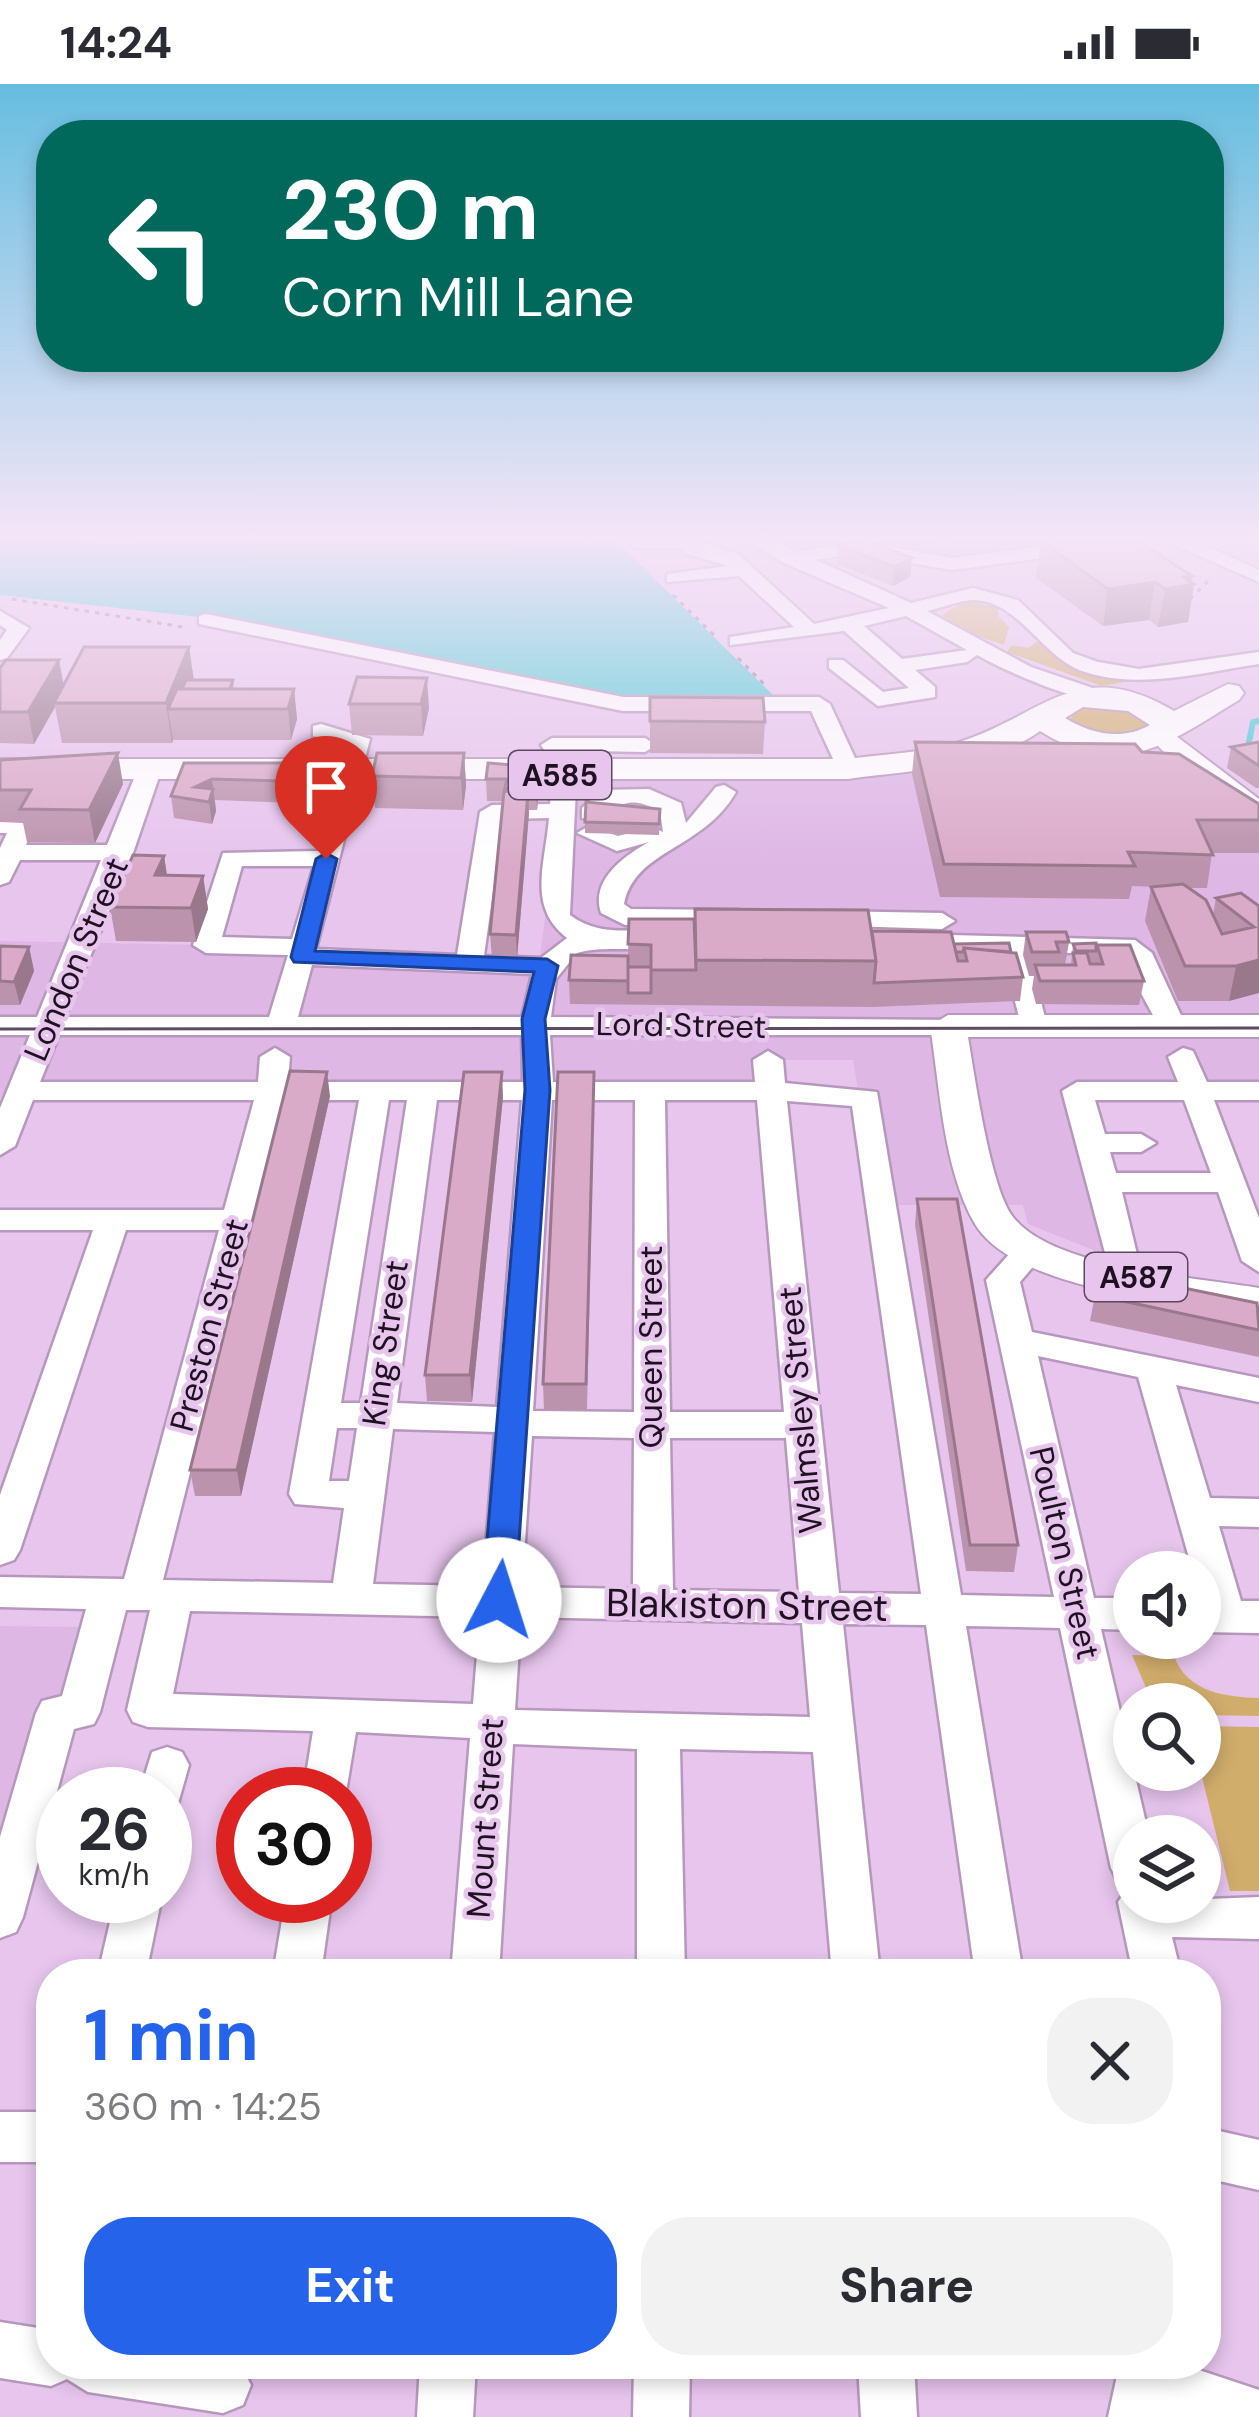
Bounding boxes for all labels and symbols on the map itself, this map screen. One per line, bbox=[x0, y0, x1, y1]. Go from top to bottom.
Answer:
pin bbox=[275, 736, 377, 859]
road number: A585 bbox=[509, 751, 611, 799]
street label: London Street bbox=[14, 851, 138, 1067]
street label: Lord Street bbox=[595, 1002, 767, 1048]
street label: Preston Street bbox=[160, 1214, 258, 1436]
street label: Queen Street bbox=[629, 1245, 672, 1449]
road number: A587 bbox=[1085, 1253, 1187, 1301]
street label: King Street bbox=[352, 1257, 418, 1429]
street label: Walmsley Street bbox=[768, 1285, 832, 1535]
street label: Poulton Street bbox=[1020, 1442, 1110, 1664]
position arrow bbox=[436, 1537, 562, 1663]
street label: Blakiston Street bbox=[605, 1577, 889, 1633]
street label: Mount Street bbox=[457, 1717, 513, 1919]
speed limit sign: 30 bbox=[216, 1767, 372, 1923]

